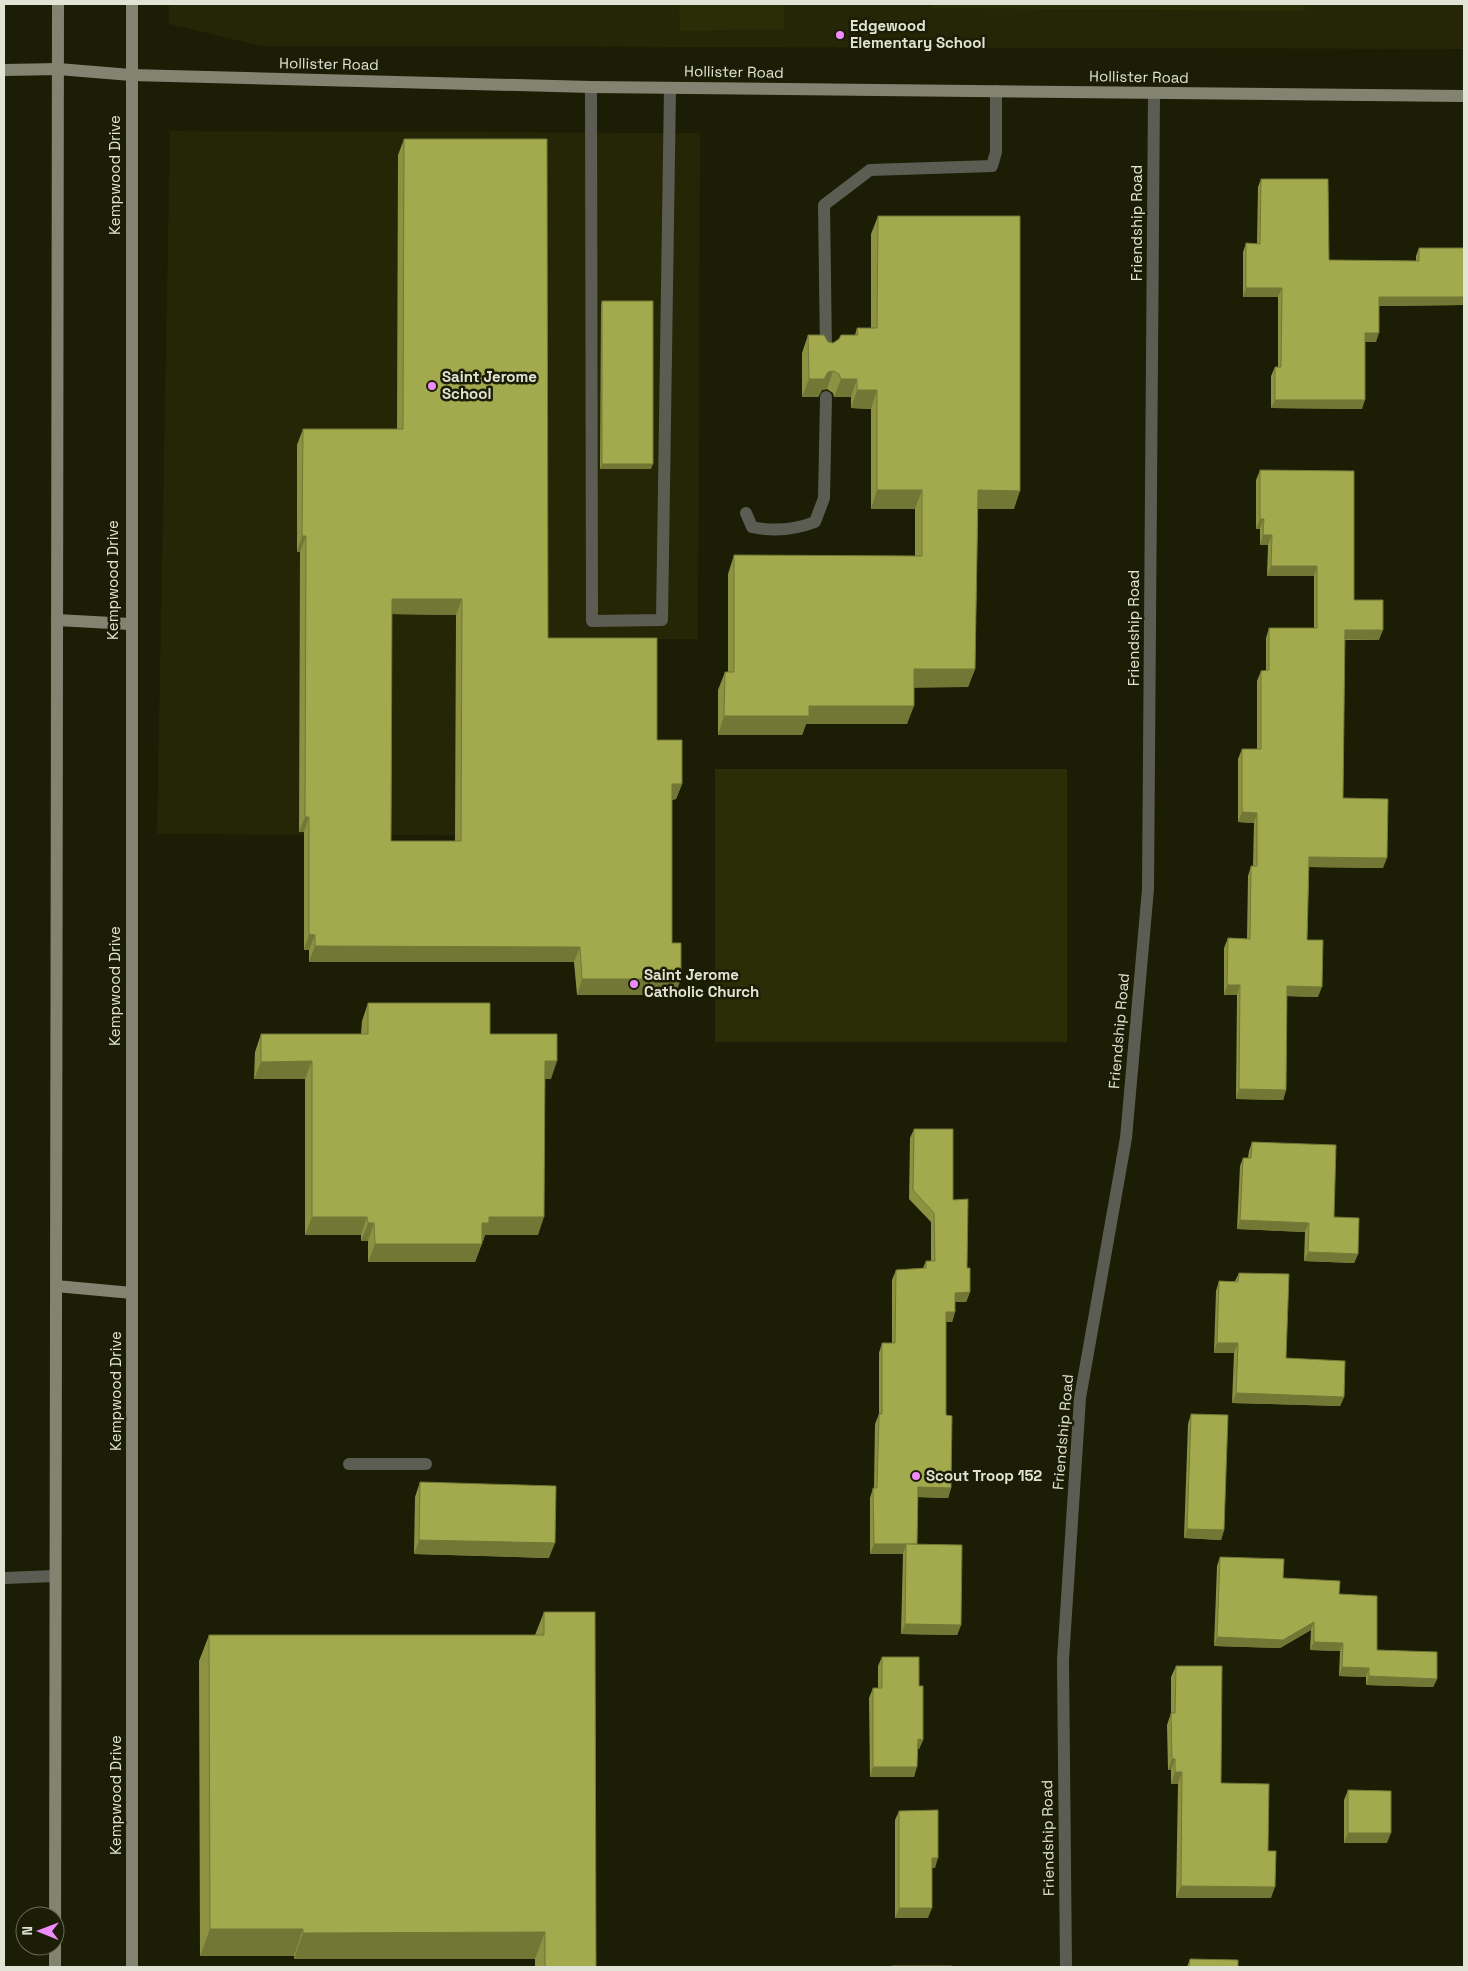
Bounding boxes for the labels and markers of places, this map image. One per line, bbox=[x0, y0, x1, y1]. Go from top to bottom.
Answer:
place label: Edgewood Elementary School bbox=[850, 16, 985, 52]
marker: Edgewood Elementary School bbox=[834, 29, 846, 41]
place label: Saint Jerome School bbox=[442, 367, 537, 403]
marker: Saint Jerome School bbox=[426, 380, 438, 392]
place label: Saint Jerome Catholic Church bbox=[644, 965, 759, 1001]
marker: Saint Jerome Catholic Church bbox=[628, 978, 640, 990]
place label: Scout Troop 152 bbox=[926, 1466, 1042, 1485]
marker: Scout Troop 152 bbox=[910, 1470, 922, 1482]

